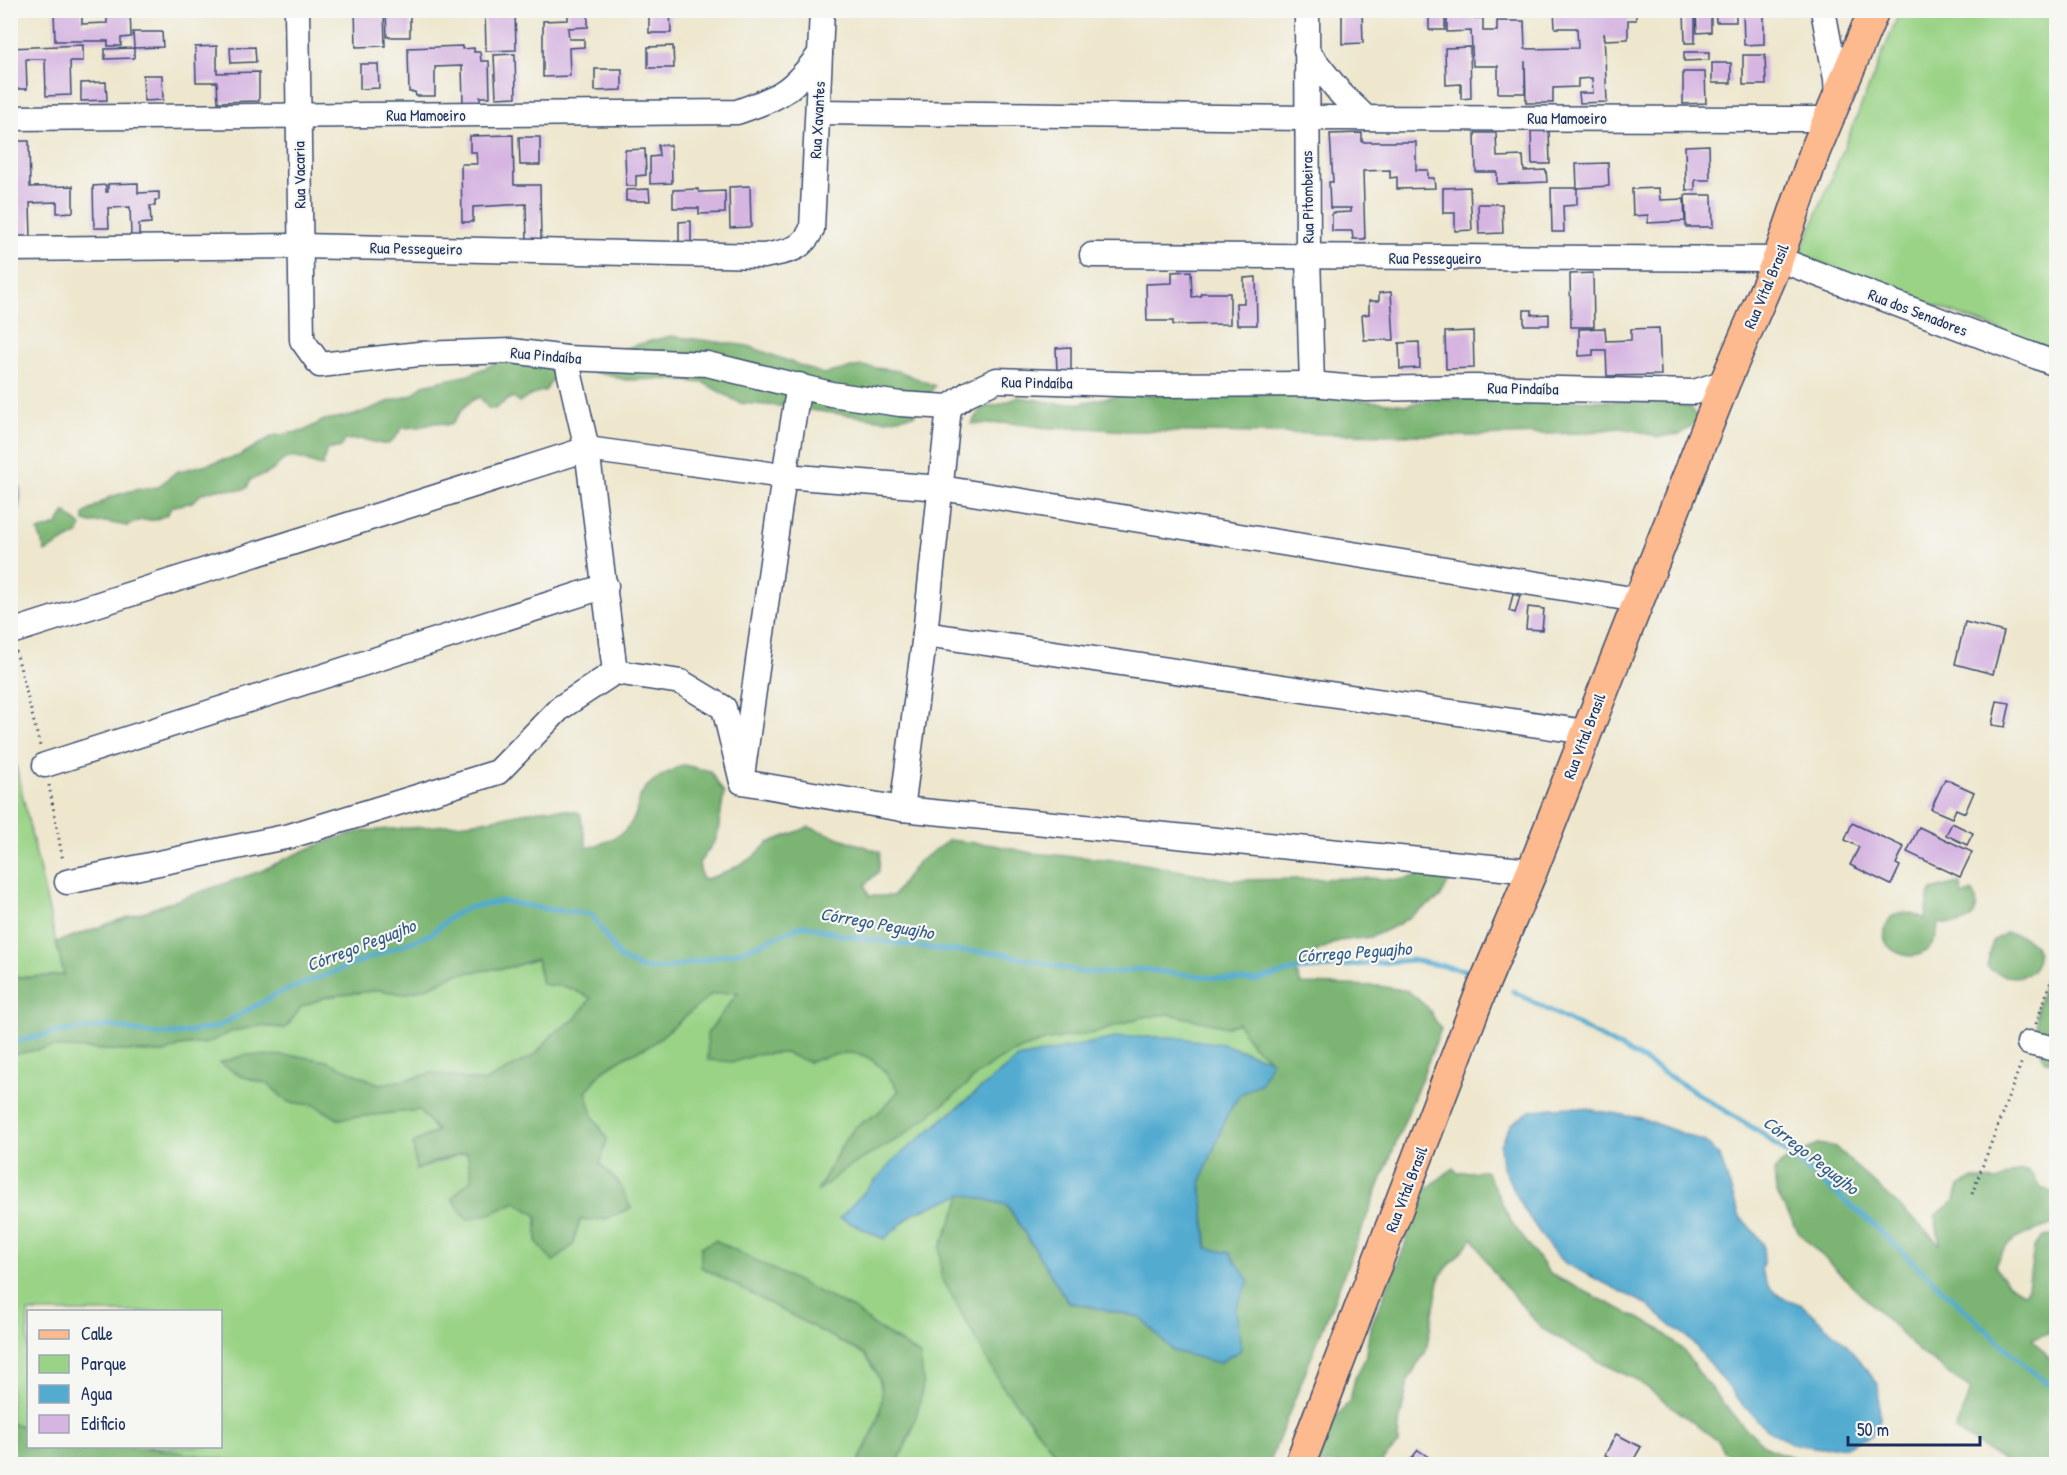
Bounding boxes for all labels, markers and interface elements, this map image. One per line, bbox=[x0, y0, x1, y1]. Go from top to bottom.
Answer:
street label: Rua Xavantes bbox=[804, 81, 830, 159]
street label: Rua Mamoeiro bbox=[386, 104, 466, 126]
street label: Rua Mamoeiro bbox=[1527, 107, 1607, 129]
street label: Rua Vacaria bbox=[287, 141, 311, 209]
street label: Rua Pitombeiras bbox=[1295, 150, 1319, 244]
street label: Rua Pessegueiro bbox=[370, 236, 463, 260]
street label: Rua Vital Brasil bbox=[1738, 239, 1794, 332]
street label: Rua Pessegueiro bbox=[1389, 247, 1482, 269]
street label: Rua dos Senadores bbox=[1865, 283, 1971, 341]
street label: Rua Pindaíba bbox=[510, 341, 582, 369]
street label: Rua Pindaíba bbox=[1001, 370, 1073, 394]
street label: Rua Pindaíba bbox=[1487, 376, 1559, 400]
street label: Rua Vital Brasil bbox=[1558, 689, 1611, 782]
water label: Córrego Peguajho bbox=[818, 901, 937, 946]
water label: Córrego Peguajho bbox=[303, 912, 421, 977]
water label: Córrego Peguajho bbox=[1296, 935, 1414, 968]
water label: Córrego Peguajho bbox=[1758, 1110, 1865, 1201]
street label: Rua Vital Brasil bbox=[1380, 1142, 1433, 1235]
legend bbox=[27, 1310, 222, 1448]
text: Calle bbox=[81, 1321, 113, 1346]
text: Parque bbox=[81, 1351, 126, 1376]
text: Agua bbox=[81, 1381, 112, 1406]
scale bar bbox=[1848, 1409, 1980, 1447]
text: Edificio bbox=[81, 1411, 125, 1436]
text: 50 m bbox=[1857, 1417, 1889, 1442]

